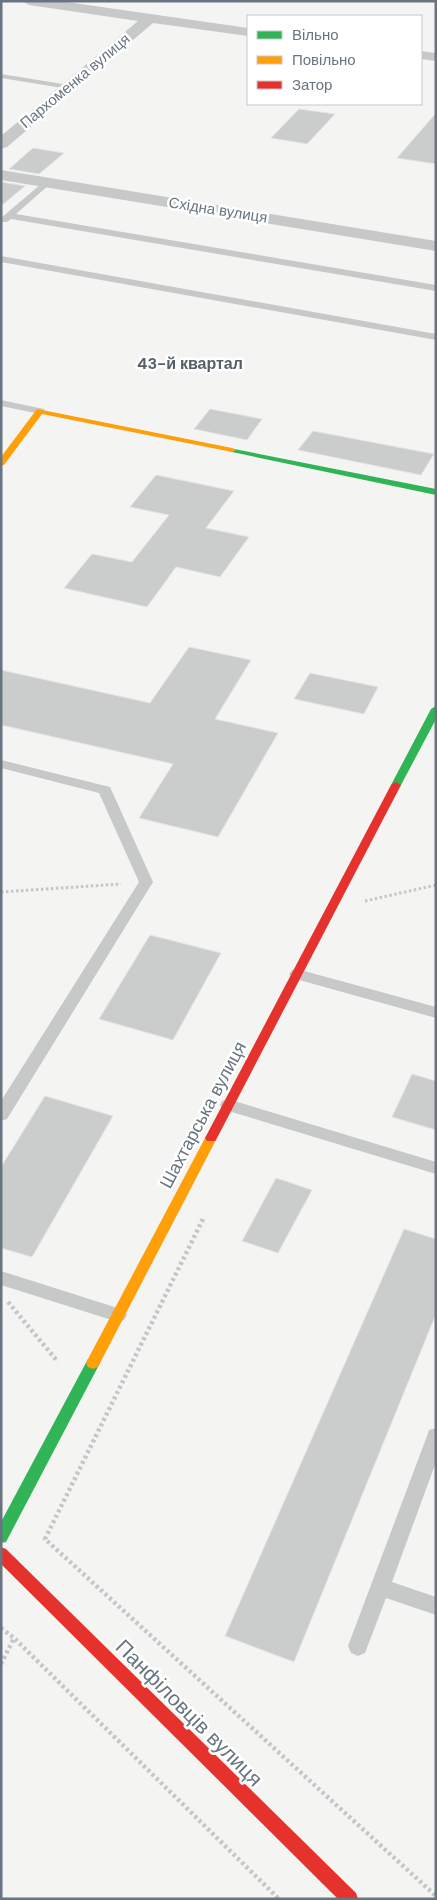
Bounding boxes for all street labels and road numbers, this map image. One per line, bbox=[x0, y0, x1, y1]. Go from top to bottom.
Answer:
street label: Пархоменка вулиця bbox=[16, 29, 134, 133]
street label: Східна вулиця bbox=[167, 192, 269, 228]
street label: Шахтарська вулиця bbox=[154, 1037, 252, 1193]
street label: Панфіловців вулиця bbox=[109, 1633, 269, 1793]

